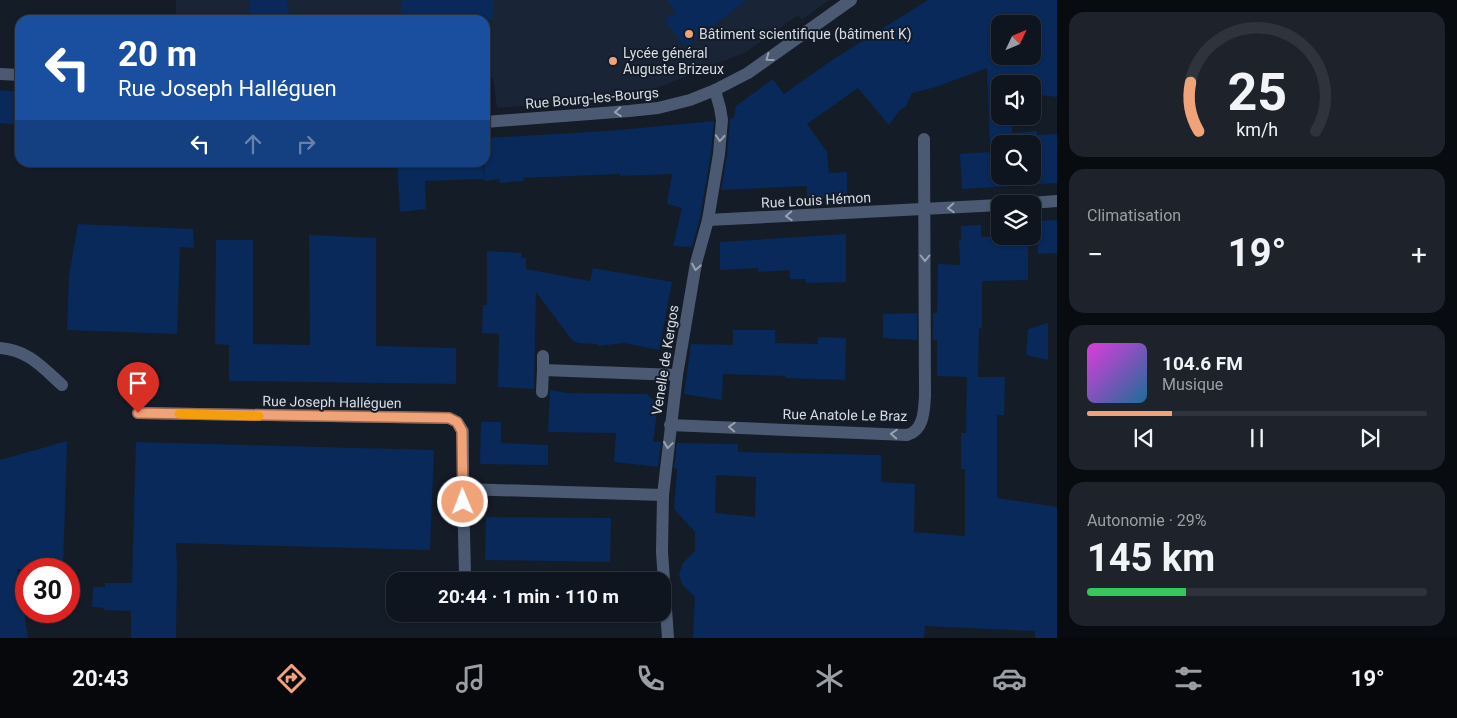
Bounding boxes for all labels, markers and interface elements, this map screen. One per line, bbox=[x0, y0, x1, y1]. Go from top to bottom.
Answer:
north arrow bbox=[991, 15, 1041, 65]
map controls bbox=[991, 15, 1041, 245]
place label: Bâtiment scientifique (bâtiment K) bbox=[699, 26, 912, 43]
marker: Bâtiment scientifique (bâtiment K) bbox=[683, 28, 695, 40]
text: 20 m bbox=[118, 34, 197, 75]
icon: left bbox=[35, 35, 100, 100]
place label: Lycée général Auguste Brizeux bbox=[623, 45, 724, 77]
one-way arrow bbox=[765, 52, 774, 62]
marker: Lycée général Auguste Brizeux bbox=[607, 55, 619, 67]
text: 25 bbox=[1227, 62, 1287, 123]
button: sound bbox=[991, 75, 1041, 125]
text: Rue Joseph Halléguen bbox=[118, 76, 337, 101]
street label: Rue Bourg-les-Bourgs bbox=[525, 84, 659, 112]
one-way arrow bbox=[614, 106, 622, 117]
text: km/h bbox=[1236, 119, 1278, 140]
icon: left bbox=[186, 130, 214, 158]
icon: ahead bbox=[239, 130, 267, 158]
icon: right bbox=[292, 130, 320, 158]
one-way arrow bbox=[715, 135, 726, 143]
button: search bbox=[991, 135, 1041, 185]
street label: Rue Louis Hémon bbox=[761, 189, 871, 211]
button: layers bbox=[991, 195, 1041, 245]
one-way arrow bbox=[947, 202, 955, 213]
text: Climatisation bbox=[1087, 206, 1181, 225]
one-way arrow bbox=[785, 211, 793, 222]
text: 19° bbox=[1228, 231, 1286, 275]
text: − bbox=[1087, 238, 1103, 271]
text: + bbox=[1411, 238, 1427, 271]
one-way arrow bbox=[920, 254, 930, 262]
one-way arrow bbox=[691, 263, 701, 272]
street label: Venelle de Kergos bbox=[648, 304, 682, 416]
text: 104.6 FM bbox=[1162, 352, 1243, 375]
pin bbox=[117, 362, 159, 413]
icon: arrive bbox=[124, 369, 152, 397]
text: Musique bbox=[1162, 375, 1223, 394]
street label: Rue Joseph Halléguen bbox=[262, 393, 402, 411]
street label: Rue Anatole Le Braz bbox=[783, 406, 908, 424]
one-way arrow bbox=[727, 422, 735, 432]
icon: previous bbox=[1130, 424, 1158, 452]
icon: pause bbox=[1243, 424, 1271, 452]
icon: next bbox=[1356, 424, 1384, 452]
one-way arrow bbox=[890, 429, 898, 439]
one-way arrow bbox=[663, 441, 674, 449]
position arrow bbox=[436, 475, 488, 527]
text: Autonomie · 29% bbox=[1087, 511, 1207, 530]
text: 145 km bbox=[1087, 536, 1215, 580]
speed limit sign: 30 bbox=[15, 558, 80, 623]
text: 20:44 · 1 min · 110 m bbox=[438, 585, 619, 608]
icon: directions bbox=[274, 661, 309, 696]
icon: music bbox=[453, 661, 488, 696]
icon: phone bbox=[633, 661, 668, 696]
icon: climate bbox=[812, 661, 847, 696]
icon: car bbox=[992, 661, 1027, 696]
icon: filters bbox=[1171, 661, 1206, 696]
text: 20:43 bbox=[72, 666, 129, 691]
text: 19° bbox=[1351, 666, 1385, 691]

